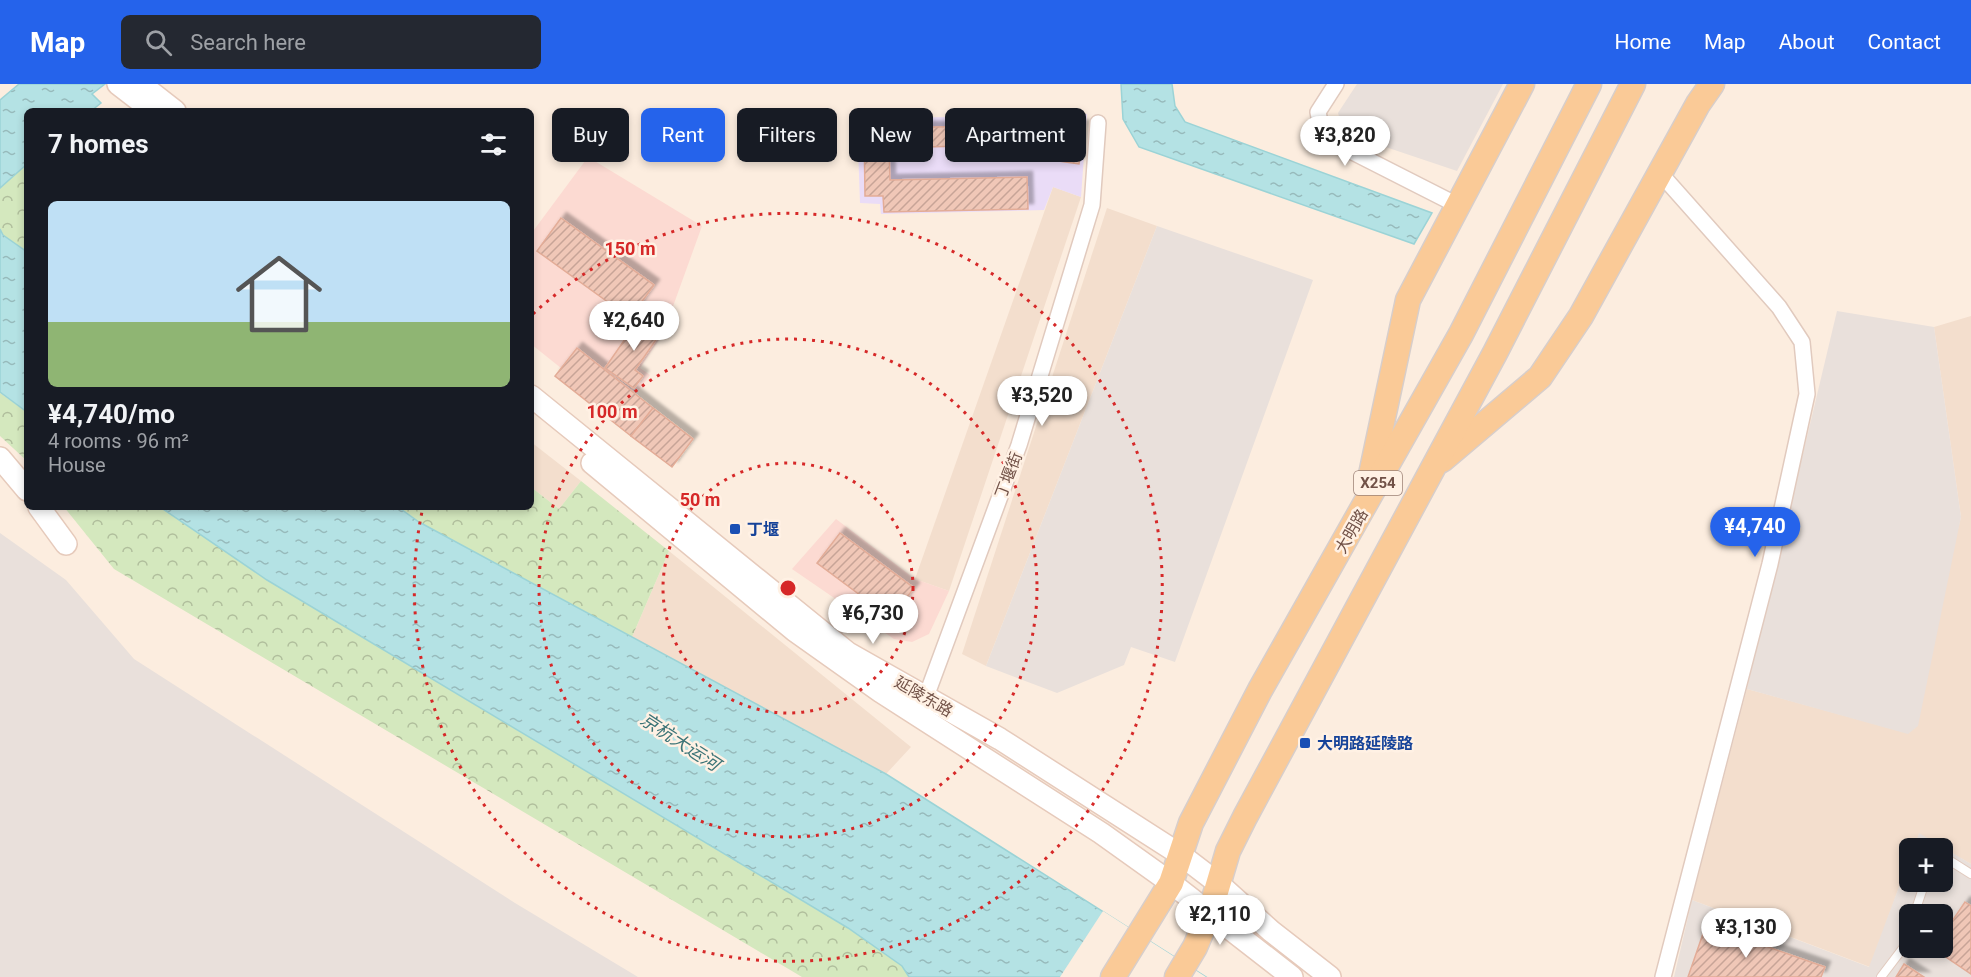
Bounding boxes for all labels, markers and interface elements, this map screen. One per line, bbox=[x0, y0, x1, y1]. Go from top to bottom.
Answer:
search box bbox=[121, 15, 541, 69]
text: Map bbox=[30, 26, 85, 59]
icon: search bbox=[142, 26, 175, 59]
text: Search here bbox=[190, 30, 306, 55]
text: Home bbox=[1615, 30, 1671, 54]
text: Map bbox=[1704, 30, 1746, 54]
text: About bbox=[1779, 30, 1835, 54]
text: Contact bbox=[1868, 30, 1941, 54]
chip: Buy bbox=[552, 108, 629, 162]
chip: Rent bbox=[641, 108, 725, 162]
chip: Filters bbox=[737, 108, 837, 162]
chip: New bbox=[849, 108, 933, 162]
chip: Apartment bbox=[945, 108, 1086, 162]
pin: ¥3,820 bbox=[1296, 116, 1394, 167]
text: ¥3,820 bbox=[1314, 123, 1376, 147]
icon: filters bbox=[477, 128, 510, 161]
text: 7 homes bbox=[48, 129, 149, 159]
text: 150 m bbox=[604, 238, 656, 259]
icon: home bbox=[225, 240, 333, 348]
pin: ¥2,640 bbox=[585, 301, 683, 352]
text: ¥2,640 bbox=[603, 308, 665, 332]
pin: ¥3,520 bbox=[993, 376, 1091, 427]
text: ¥3,520 bbox=[1011, 383, 1073, 407]
text: ¥4,740/mo bbox=[48, 399, 175, 429]
text: 100 m bbox=[586, 401, 638, 422]
text: 4 rooms · 96 m² bbox=[48, 429, 189, 453]
street label: 丁堰街 bbox=[991, 449, 1026, 501]
text: House bbox=[48, 453, 106, 477]
road number: X254 bbox=[1354, 471, 1402, 495]
text: 50 m bbox=[680, 489, 720, 510]
street label: 大明路 bbox=[1331, 506, 1372, 557]
pin: ¥4,740 bbox=[1706, 507, 1804, 558]
text: ¥4,740 bbox=[1724, 514, 1786, 538]
place label: 丁堰 bbox=[747, 520, 779, 539]
marker: 丁堰 bbox=[728, 522, 742, 536]
centre of rings bbox=[778, 578, 798, 598]
pin: ¥6,730 bbox=[824, 594, 922, 645]
text: ¥6,730 bbox=[842, 601, 904, 625]
street label: 延陵东路 bbox=[891, 672, 956, 721]
water label: 京杭大运河 bbox=[637, 708, 726, 777]
place label: 大明路延陵路 bbox=[1317, 734, 1413, 753]
marker: 大明路延陵路 bbox=[1298, 736, 1312, 750]
map controls bbox=[1899, 838, 1953, 958]
button: + bbox=[1899, 838, 1953, 892]
pin: ¥2,110 bbox=[1171, 895, 1269, 946]
text: ¥2,110 bbox=[1189, 902, 1251, 926]
button: − bbox=[1899, 904, 1953, 958]
pin: ¥3,130 bbox=[1697, 908, 1795, 959]
text: ¥3,130 bbox=[1715, 915, 1777, 939]

